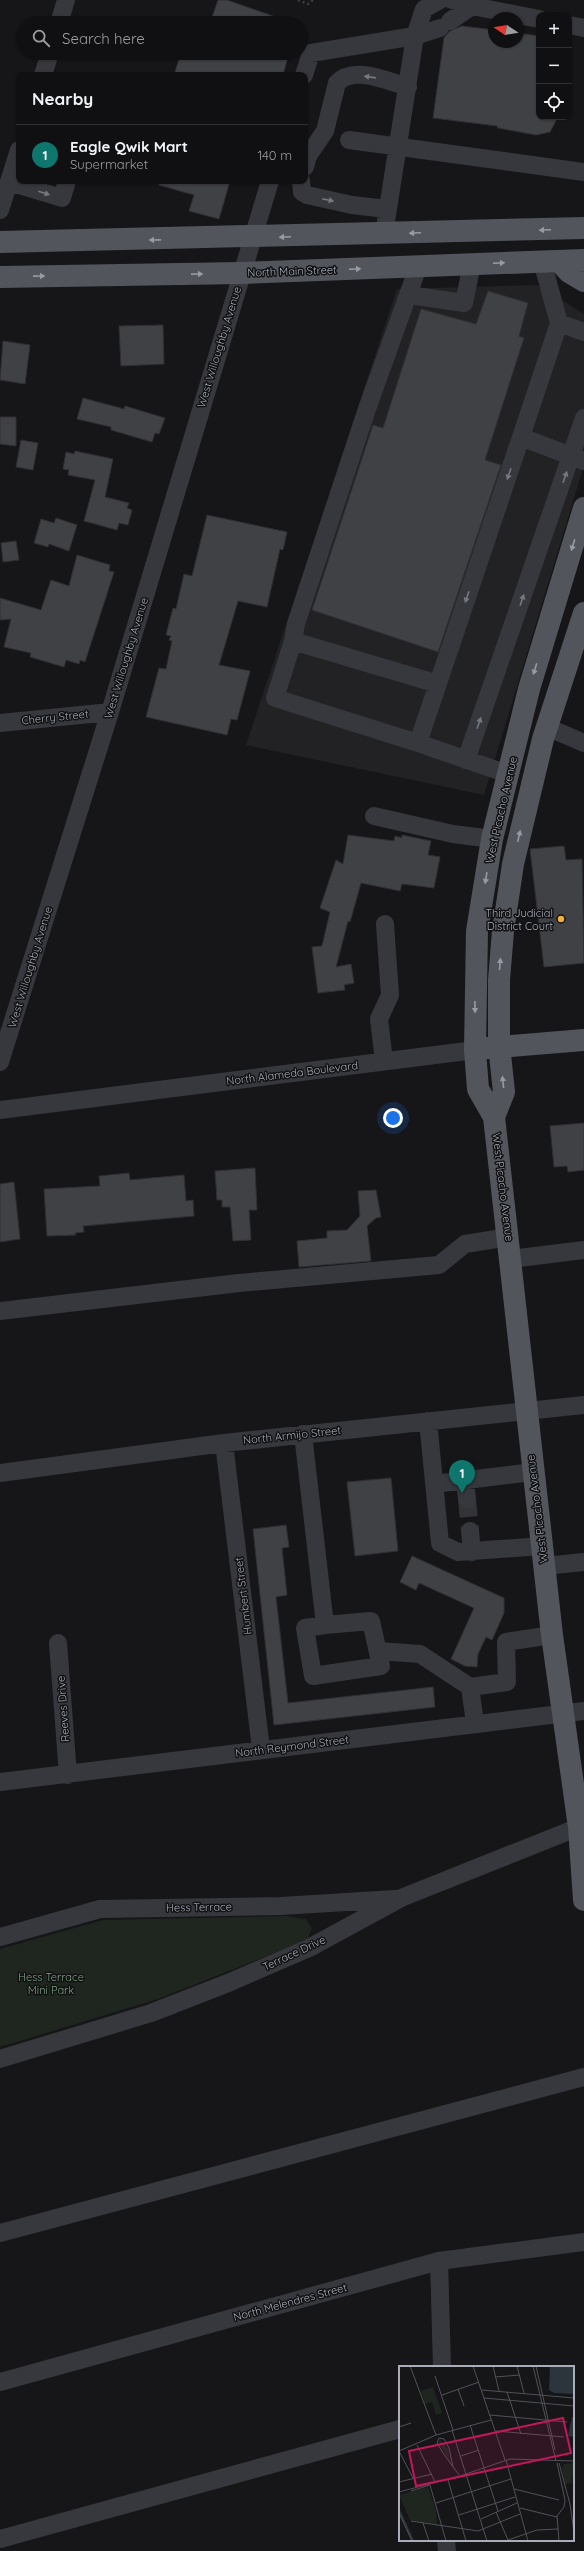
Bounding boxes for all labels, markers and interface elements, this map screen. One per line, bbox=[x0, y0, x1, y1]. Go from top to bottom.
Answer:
north arrow bbox=[488, 12, 524, 48]
map controls bbox=[536, 12, 572, 120]
button: + bbox=[536, 12, 572, 48]
search box bbox=[16, 16, 308, 60]
icon: search bbox=[30, 27, 52, 49]
text: Search here bbox=[62, 29, 145, 48]
button: − bbox=[536, 48, 572, 84]
one-way arrow bbox=[364, 74, 376, 80]
button: locate bbox=[536, 84, 572, 120]
text: Nearby bbox=[32, 88, 93, 109]
text: Eagle Qwik Mart bbox=[70, 137, 188, 156]
text: 1 bbox=[42, 147, 48, 163]
text: 140 m bbox=[257, 147, 292, 163]
text: Supermarket bbox=[70, 156, 148, 172]
one-way arrow bbox=[38, 190, 50, 196]
one-way arrow bbox=[322, 197, 335, 203]
one-way arrow bbox=[539, 226, 551, 233]
one-way arrow bbox=[408, 230, 421, 236]
one-way arrow bbox=[278, 234, 291, 240]
one-way arrow bbox=[149, 236, 161, 243]
one-way arrow bbox=[493, 260, 506, 266]
street label: North Main Street bbox=[247, 262, 337, 280]
one-way arrow bbox=[349, 266, 361, 273]
one-way arrow bbox=[191, 271, 204, 277]
one-way arrow bbox=[33, 273, 45, 280]
street label: West Willoughby Avenue bbox=[194, 285, 244, 409]
one-way arrow bbox=[505, 468, 511, 480]
one-way arrow bbox=[562, 471, 568, 483]
one-way arrow bbox=[570, 539, 576, 551]
one-way arrow bbox=[464, 591, 470, 603]
one-way arrow bbox=[519, 594, 525, 606]
street label: West Willoughby Avenue bbox=[101, 596, 151, 720]
one-way arrow bbox=[532, 664, 538, 676]
street label: Cherry Street bbox=[21, 706, 90, 727]
one-way arrow bbox=[477, 716, 483, 728]
street label: West Picacho Avenue bbox=[482, 755, 520, 865]
one-way arrow bbox=[517, 830, 523, 842]
one-way arrow bbox=[483, 871, 489, 884]
street label: West Willoughby Avenue bbox=[5, 905, 55, 1029]
place label: Third Judicial District Court bbox=[485, 906, 553, 933]
marker: Third Judicial District Court bbox=[556, 914, 566, 924]
one-way arrow bbox=[497, 958, 504, 970]
one-way arrow bbox=[472, 1001, 478, 1014]
street label: North Alameda Boulevard bbox=[225, 1058, 359, 1088]
one-way arrow bbox=[500, 1076, 507, 1088]
your location bbox=[383, 1108, 403, 1128]
street label: West Picacho Avenue bbox=[489, 1132, 517, 1242]
street label: North Armijo Street bbox=[242, 1423, 342, 1447]
street label: West Picacho Avenue bbox=[523, 1454, 551, 1564]
pin: 1 bbox=[449, 1460, 475, 1493]
street label: Humbert Street bbox=[231, 1556, 255, 1636]
street label: Reeves Drive bbox=[54, 1675, 72, 1743]
street label: North Reymond Street bbox=[234, 1732, 350, 1760]
street label: Hess Terrace bbox=[166, 1899, 232, 1915]
street label: Terrace Drive bbox=[260, 1932, 328, 1974]
park label: Hess Terrace Mini Park bbox=[18, 1970, 84, 1997]
street label: North Melendres Street bbox=[232, 2280, 349, 2324]
inset map bbox=[399, 2366, 574, 2541]

